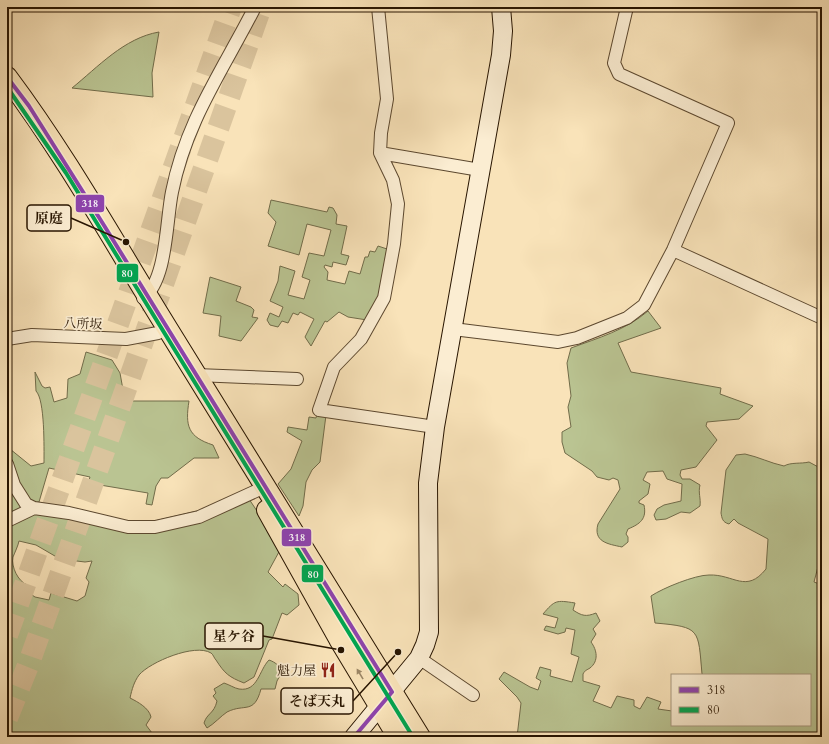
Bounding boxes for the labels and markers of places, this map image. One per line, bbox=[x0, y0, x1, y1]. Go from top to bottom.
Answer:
callout: 原庭 bbox=[27, 205, 71, 231]
callout: 星ケ谷 bbox=[205, 623, 263, 649]
restaurant icon: 魁力屋 bbox=[319, 661, 337, 679]
place label: 魁力屋 bbox=[277, 662, 316, 680]
callout: そば天丸 bbox=[281, 688, 353, 714]

